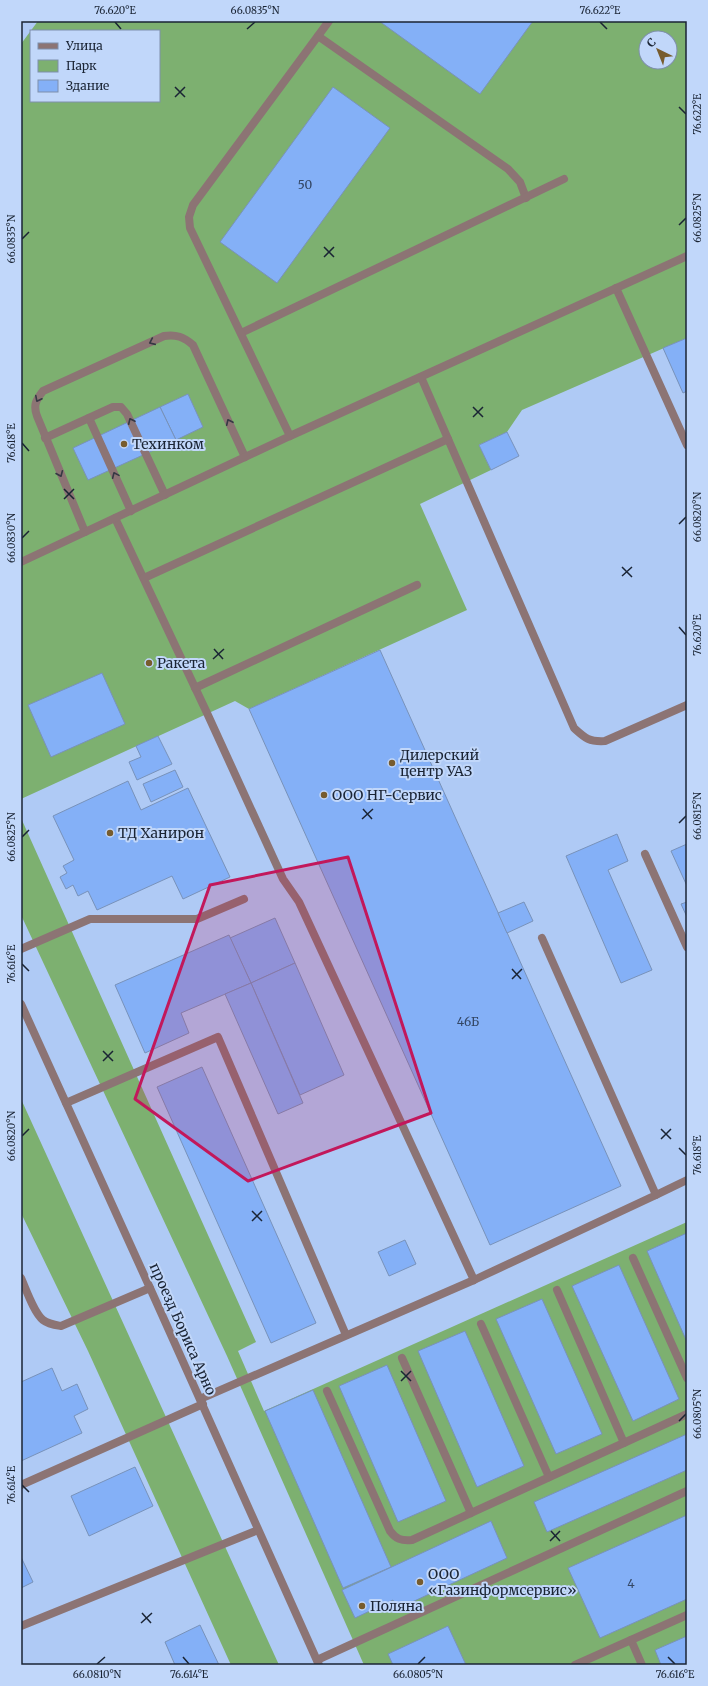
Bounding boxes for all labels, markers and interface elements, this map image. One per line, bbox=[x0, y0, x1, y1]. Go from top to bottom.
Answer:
text: 76.620°E bbox=[94, 4, 136, 17]
text: 66.0835°N bbox=[231, 4, 280, 17]
text: 76.622°E bbox=[580, 4, 621, 17]
legend bbox=[30, 30, 160, 102]
north arrow bbox=[638, 30, 678, 70]
text: С bbox=[644, 35, 659, 50]
text: Улица bbox=[65, 38, 103, 53]
text: Парк bbox=[66, 58, 97, 73]
text: Здание bbox=[66, 78, 109, 93]
text: 76.622°E bbox=[691, 93, 704, 134]
house number: 50 bbox=[298, 177, 313, 192]
text: 66.0825°N bbox=[691, 193, 704, 243]
text: 66.0835°N bbox=[5, 214, 18, 263]
one-way arrow bbox=[149, 337, 156, 345]
one-way arrow bbox=[35, 395, 42, 402]
one-way arrow bbox=[128, 418, 136, 426]
one-way arrow bbox=[226, 418, 234, 426]
text: 76.618°E bbox=[5, 423, 18, 463]
place label: Техинком bbox=[132, 435, 205, 453]
marker: Техинком bbox=[119, 439, 129, 449]
one-way arrow bbox=[55, 469, 63, 477]
one-way arrow bbox=[112, 472, 120, 479]
text: 66.0820°N bbox=[691, 492, 704, 542]
text: 66.0830°N bbox=[5, 513, 18, 563]
text: 76.620°E bbox=[691, 614, 704, 656]
place label: Ракета bbox=[157, 654, 206, 672]
marker: Ракета bbox=[144, 658, 154, 668]
place label: Дилерский центр УАЗ bbox=[400, 746, 480, 780]
marker: Дилерский центр УАЗ bbox=[387, 758, 397, 768]
place label: ООО НГ-Сервис bbox=[332, 786, 442, 804]
marker: ООО НГ-Сервис bbox=[319, 790, 329, 800]
text: 66.0815°N bbox=[691, 792, 704, 840]
text: 66.0825°N bbox=[5, 812, 18, 862]
place label: ТД Ханирон bbox=[118, 824, 204, 842]
marker: ТД Ханирон bbox=[105, 828, 115, 838]
text: 76.616°E bbox=[5, 944, 18, 983]
house number: 46Б bbox=[457, 1014, 479, 1029]
text: 66.0820°N bbox=[5, 1111, 18, 1161]
text: 76.618°E bbox=[691, 1135, 704, 1175]
street label: проезд Бориса Арно bbox=[146, 1260, 220, 1398]
text: 66.0805°N bbox=[691, 1389, 704, 1439]
text: 76.614°E bbox=[5, 1465, 18, 1504]
place label: ООО «Газинформсервис» bbox=[428, 1565, 577, 1599]
house number: 4 bbox=[627, 1576, 635, 1591]
marker: ООО «Газинформсервис» bbox=[415, 1577, 425, 1587]
place label: Поляна bbox=[370, 1597, 423, 1615]
marker: Поляна bbox=[357, 1601, 367, 1611]
text: 66.0810°N bbox=[73, 1668, 122, 1681]
text: 76.614°E bbox=[170, 1668, 209, 1681]
text: 66.0805°N bbox=[393, 1668, 443, 1681]
text: 76.616°E bbox=[656, 1668, 695, 1681]

